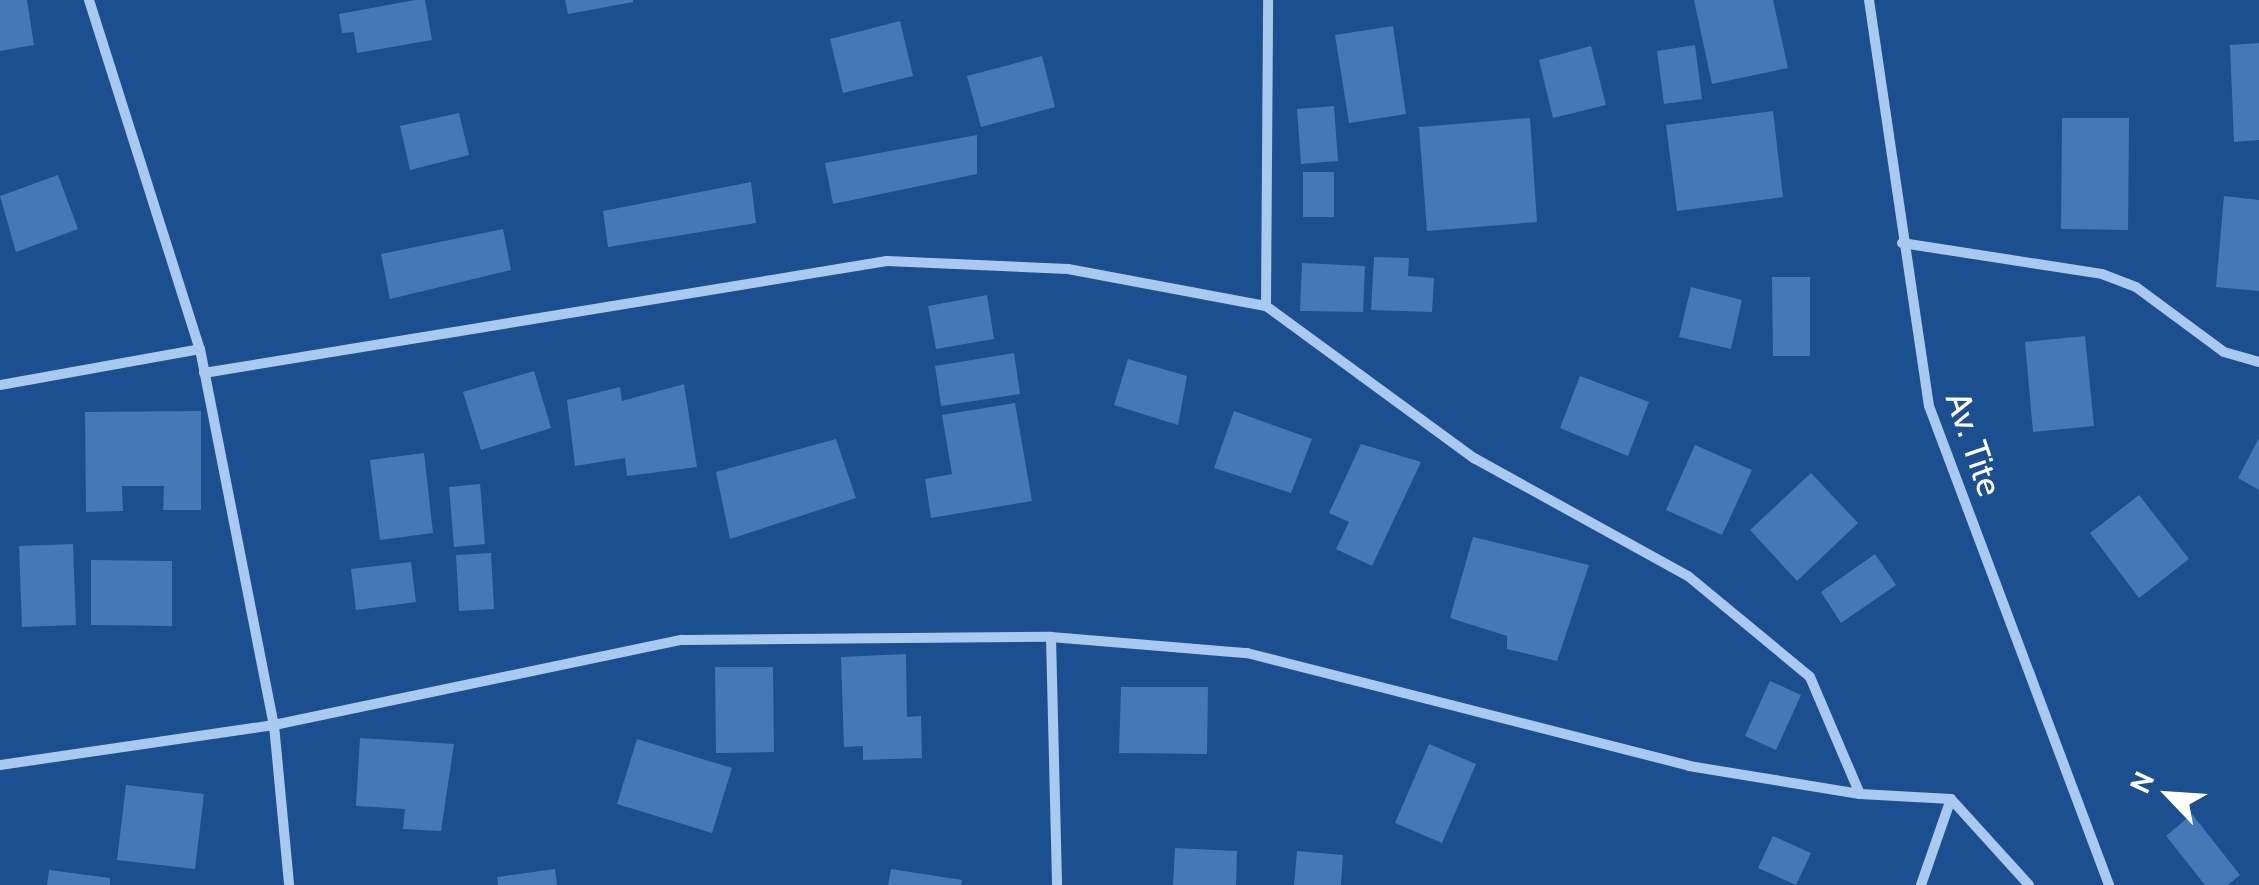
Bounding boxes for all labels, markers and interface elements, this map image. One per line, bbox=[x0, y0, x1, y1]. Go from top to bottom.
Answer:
street label: Av. Tite bbox=[1937, 387, 2011, 501]
north arrow bbox=[2119, 745, 2219, 845]
text: N bbox=[2122, 766, 2161, 798]

